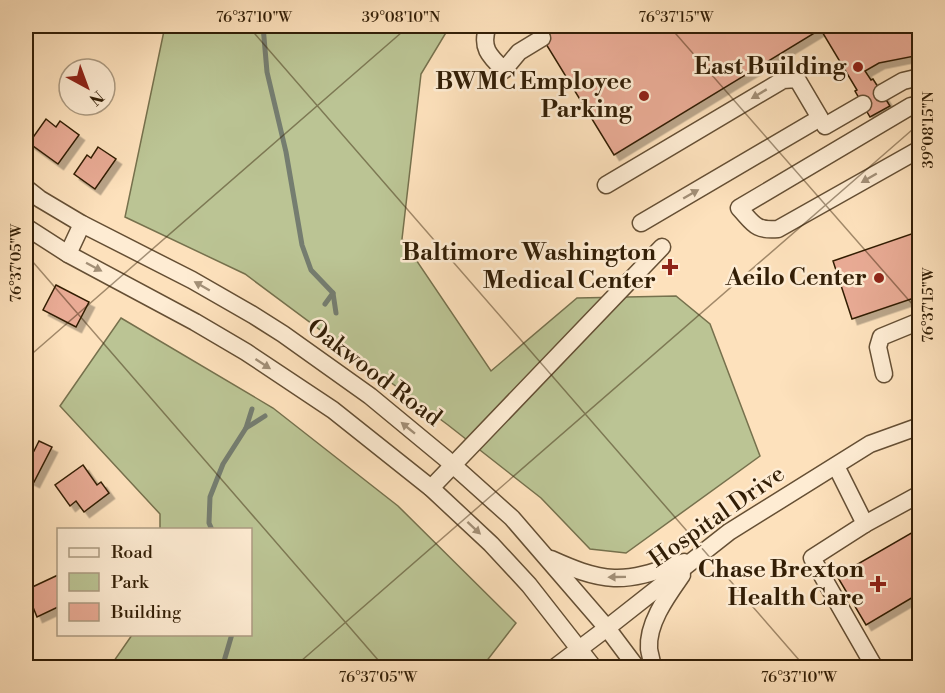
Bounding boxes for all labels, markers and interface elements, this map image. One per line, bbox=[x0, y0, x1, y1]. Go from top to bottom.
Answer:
text: 76°37'10"W bbox=[216, 8, 292, 27]
text: 39°08'10"N bbox=[362, 8, 440, 27]
text: 76°37'15"W bbox=[639, 8, 714, 27]
place label: East Building bbox=[694, 52, 847, 82]
north arrow bbox=[57, 57, 117, 117]
marker: East Building bbox=[851, 60, 865, 74]
place label: BWMC Employee Parking bbox=[435, 67, 633, 125]
text: N bbox=[85, 86, 108, 109]
marker: BWMC Employee Parking bbox=[637, 89, 651, 103]
one-way arrow bbox=[751, 89, 767, 100]
text: 39°08'15"N bbox=[919, 91, 938, 169]
one-way arrow bbox=[860, 173, 877, 183]
one-way arrow bbox=[683, 188, 699, 199]
text: 76°37'05"W bbox=[7, 223, 26, 302]
place label: Baltimore Washington Medical Center bbox=[402, 238, 656, 296]
marker: Baltimore Washington Medical Center bbox=[661, 258, 679, 276]
one-way arrow bbox=[86, 262, 103, 272]
place label: Aeilo Center bbox=[725, 263, 867, 293]
text: 76°37'15"W bbox=[919, 267, 938, 342]
marker: Aeilo Center bbox=[872, 271, 886, 285]
one-way arrow bbox=[193, 281, 210, 291]
street label: Oakwood Road bbox=[301, 313, 448, 434]
one-way arrow bbox=[255, 358, 272, 369]
one-way arrow bbox=[400, 421, 416, 434]
street label: Hospital Drive bbox=[643, 459, 791, 575]
one-way arrow bbox=[466, 521, 481, 535]
legend bbox=[57, 528, 252, 636]
text: Road bbox=[111, 541, 154, 564]
place label: Chase Brexton Health Care bbox=[698, 555, 864, 613]
text: Park bbox=[111, 571, 150, 594]
one-way arrow bbox=[607, 572, 626, 582]
marker: Chase Brexton Health Care bbox=[869, 575, 887, 593]
text: Building bbox=[110, 601, 182, 624]
text: 76°37'05"W bbox=[339, 668, 418, 687]
text: 76°37'10"W bbox=[761, 668, 837, 687]

